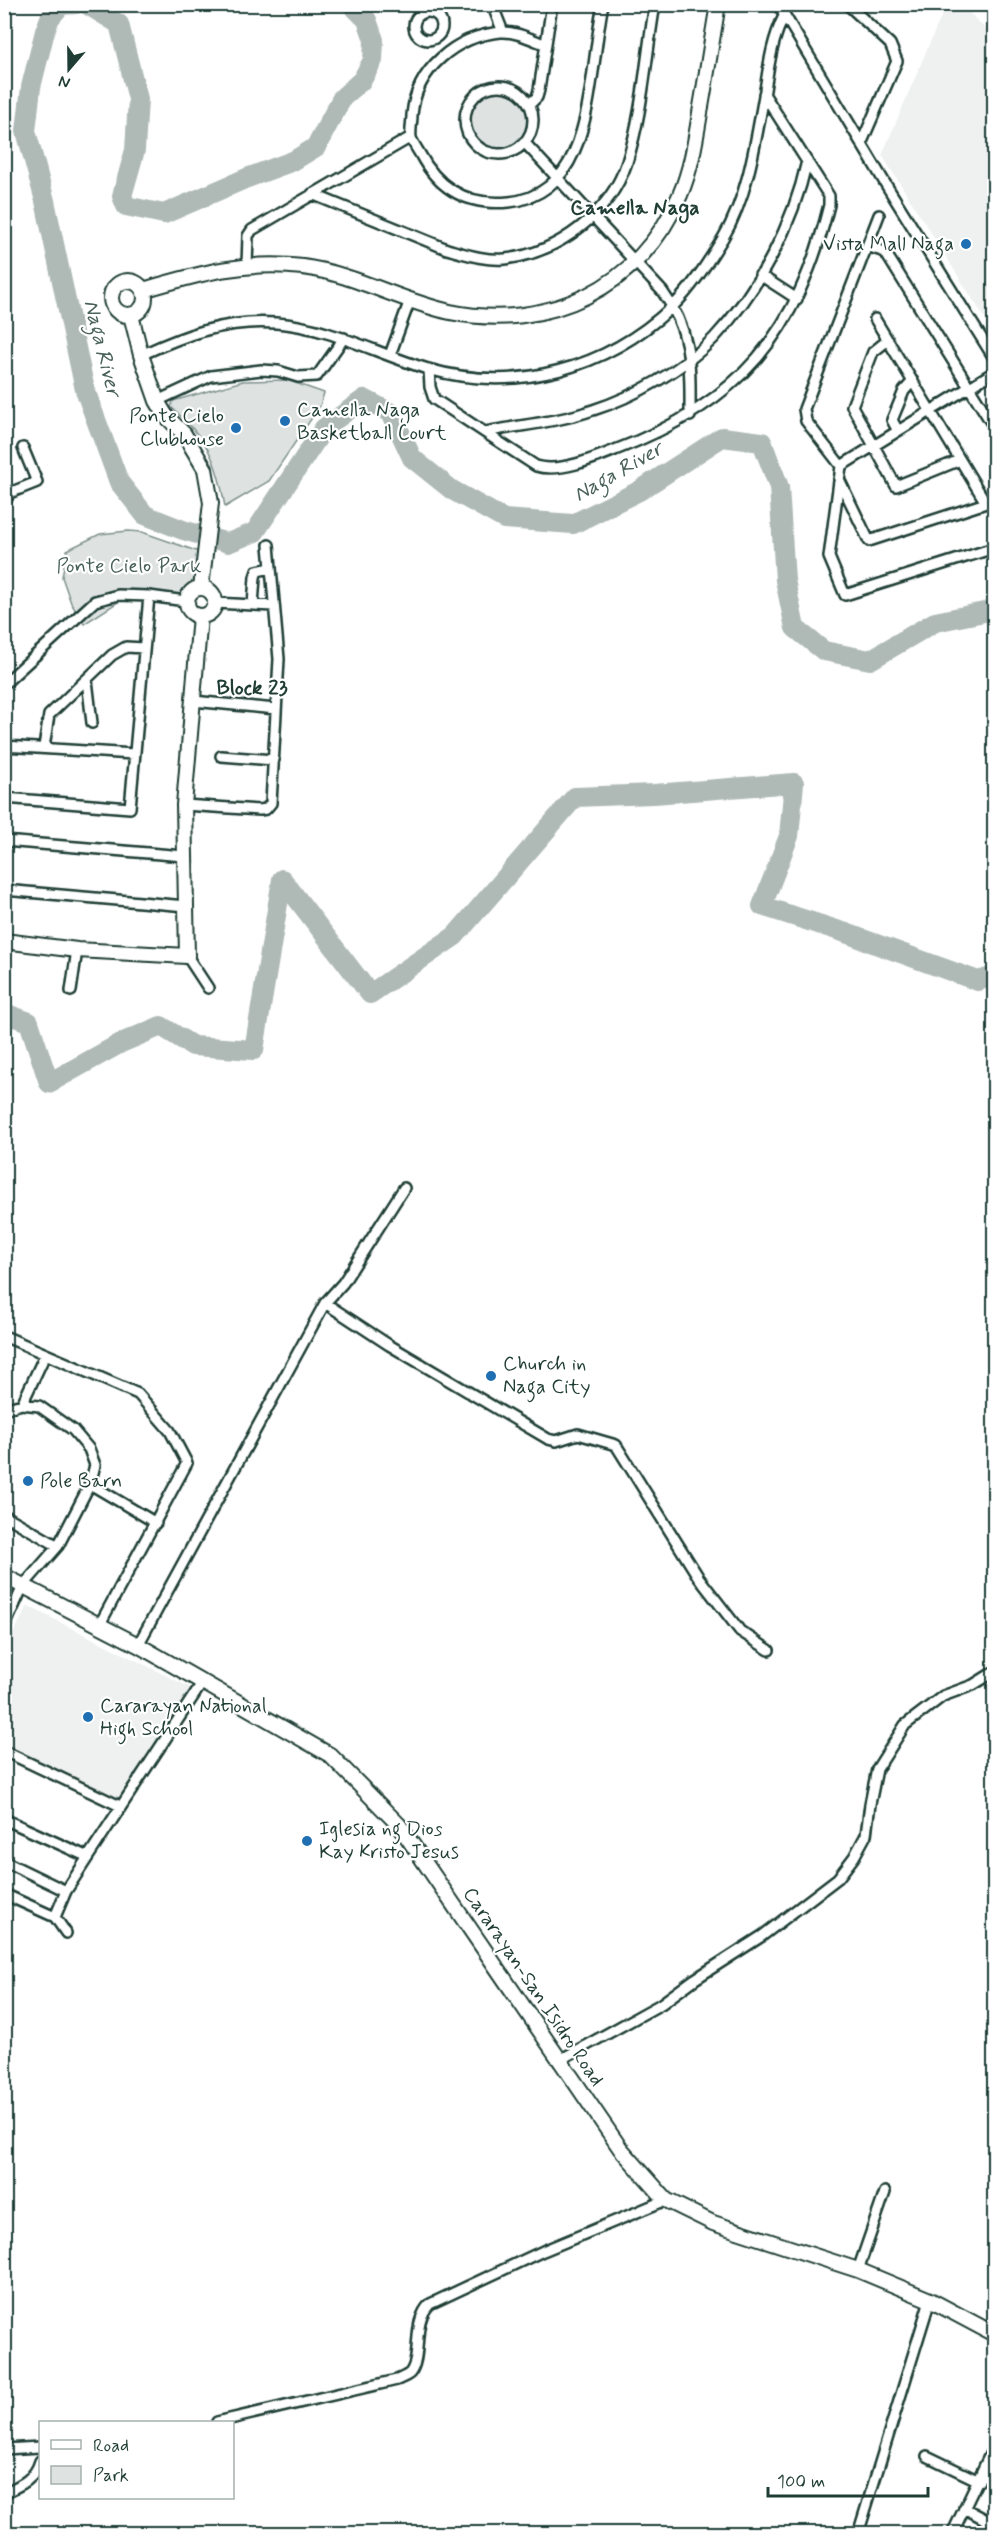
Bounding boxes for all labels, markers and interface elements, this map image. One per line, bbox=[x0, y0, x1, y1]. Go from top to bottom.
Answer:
north arrow bbox=[39, 39, 99, 99]
text: N bbox=[56, 70, 73, 93]
district label: Camella Naga bbox=[570, 194, 700, 224]
place label: Vista Mall Naga bbox=[823, 231, 954, 260]
marker: Vista Mall Naga bbox=[959, 237, 973, 251]
water label: Naga River bbox=[75, 297, 128, 403]
place label: Camella Naga Basketball Court bbox=[297, 397, 447, 447]
place label: Ponte Cielo Clubhouse bbox=[129, 403, 224, 453]
marker: Camella Naga Basketball Court bbox=[278, 414, 292, 428]
marker: Ponte Cielo Clubhouse bbox=[229, 421, 243, 435]
water label: Naga River bbox=[568, 434, 671, 510]
park label: Ponte Cielo Park bbox=[57, 553, 201, 580]
district label: Block 23 bbox=[216, 674, 288, 702]
place label: Church in Naga City bbox=[503, 1351, 591, 1403]
marker: Church in Naga City bbox=[484, 1369, 498, 1383]
place label: Pole Barn bbox=[40, 1468, 122, 1495]
marker: Pole Barn bbox=[21, 1474, 35, 1488]
place label: Cararayan National High School bbox=[100, 1693, 267, 1745]
marker: Cararayan National High School bbox=[81, 1710, 95, 1724]
place label: Iglesia ng Dios Kay Kristo Jesus bbox=[319, 1816, 459, 1866]
marker: Iglesia ng Dios Kay Kristo Jesus bbox=[300, 1834, 314, 1848]
street label: Cararayan-San Isidro Road bbox=[456, 1882, 610, 2092]
legend bbox=[39, 2421, 234, 2499]
text: Road bbox=[93, 2434, 129, 2458]
scale bar bbox=[768, 2460, 928, 2498]
text: Park bbox=[93, 2464, 129, 2488]
text: 100 m bbox=[777, 2470, 825, 2494]

